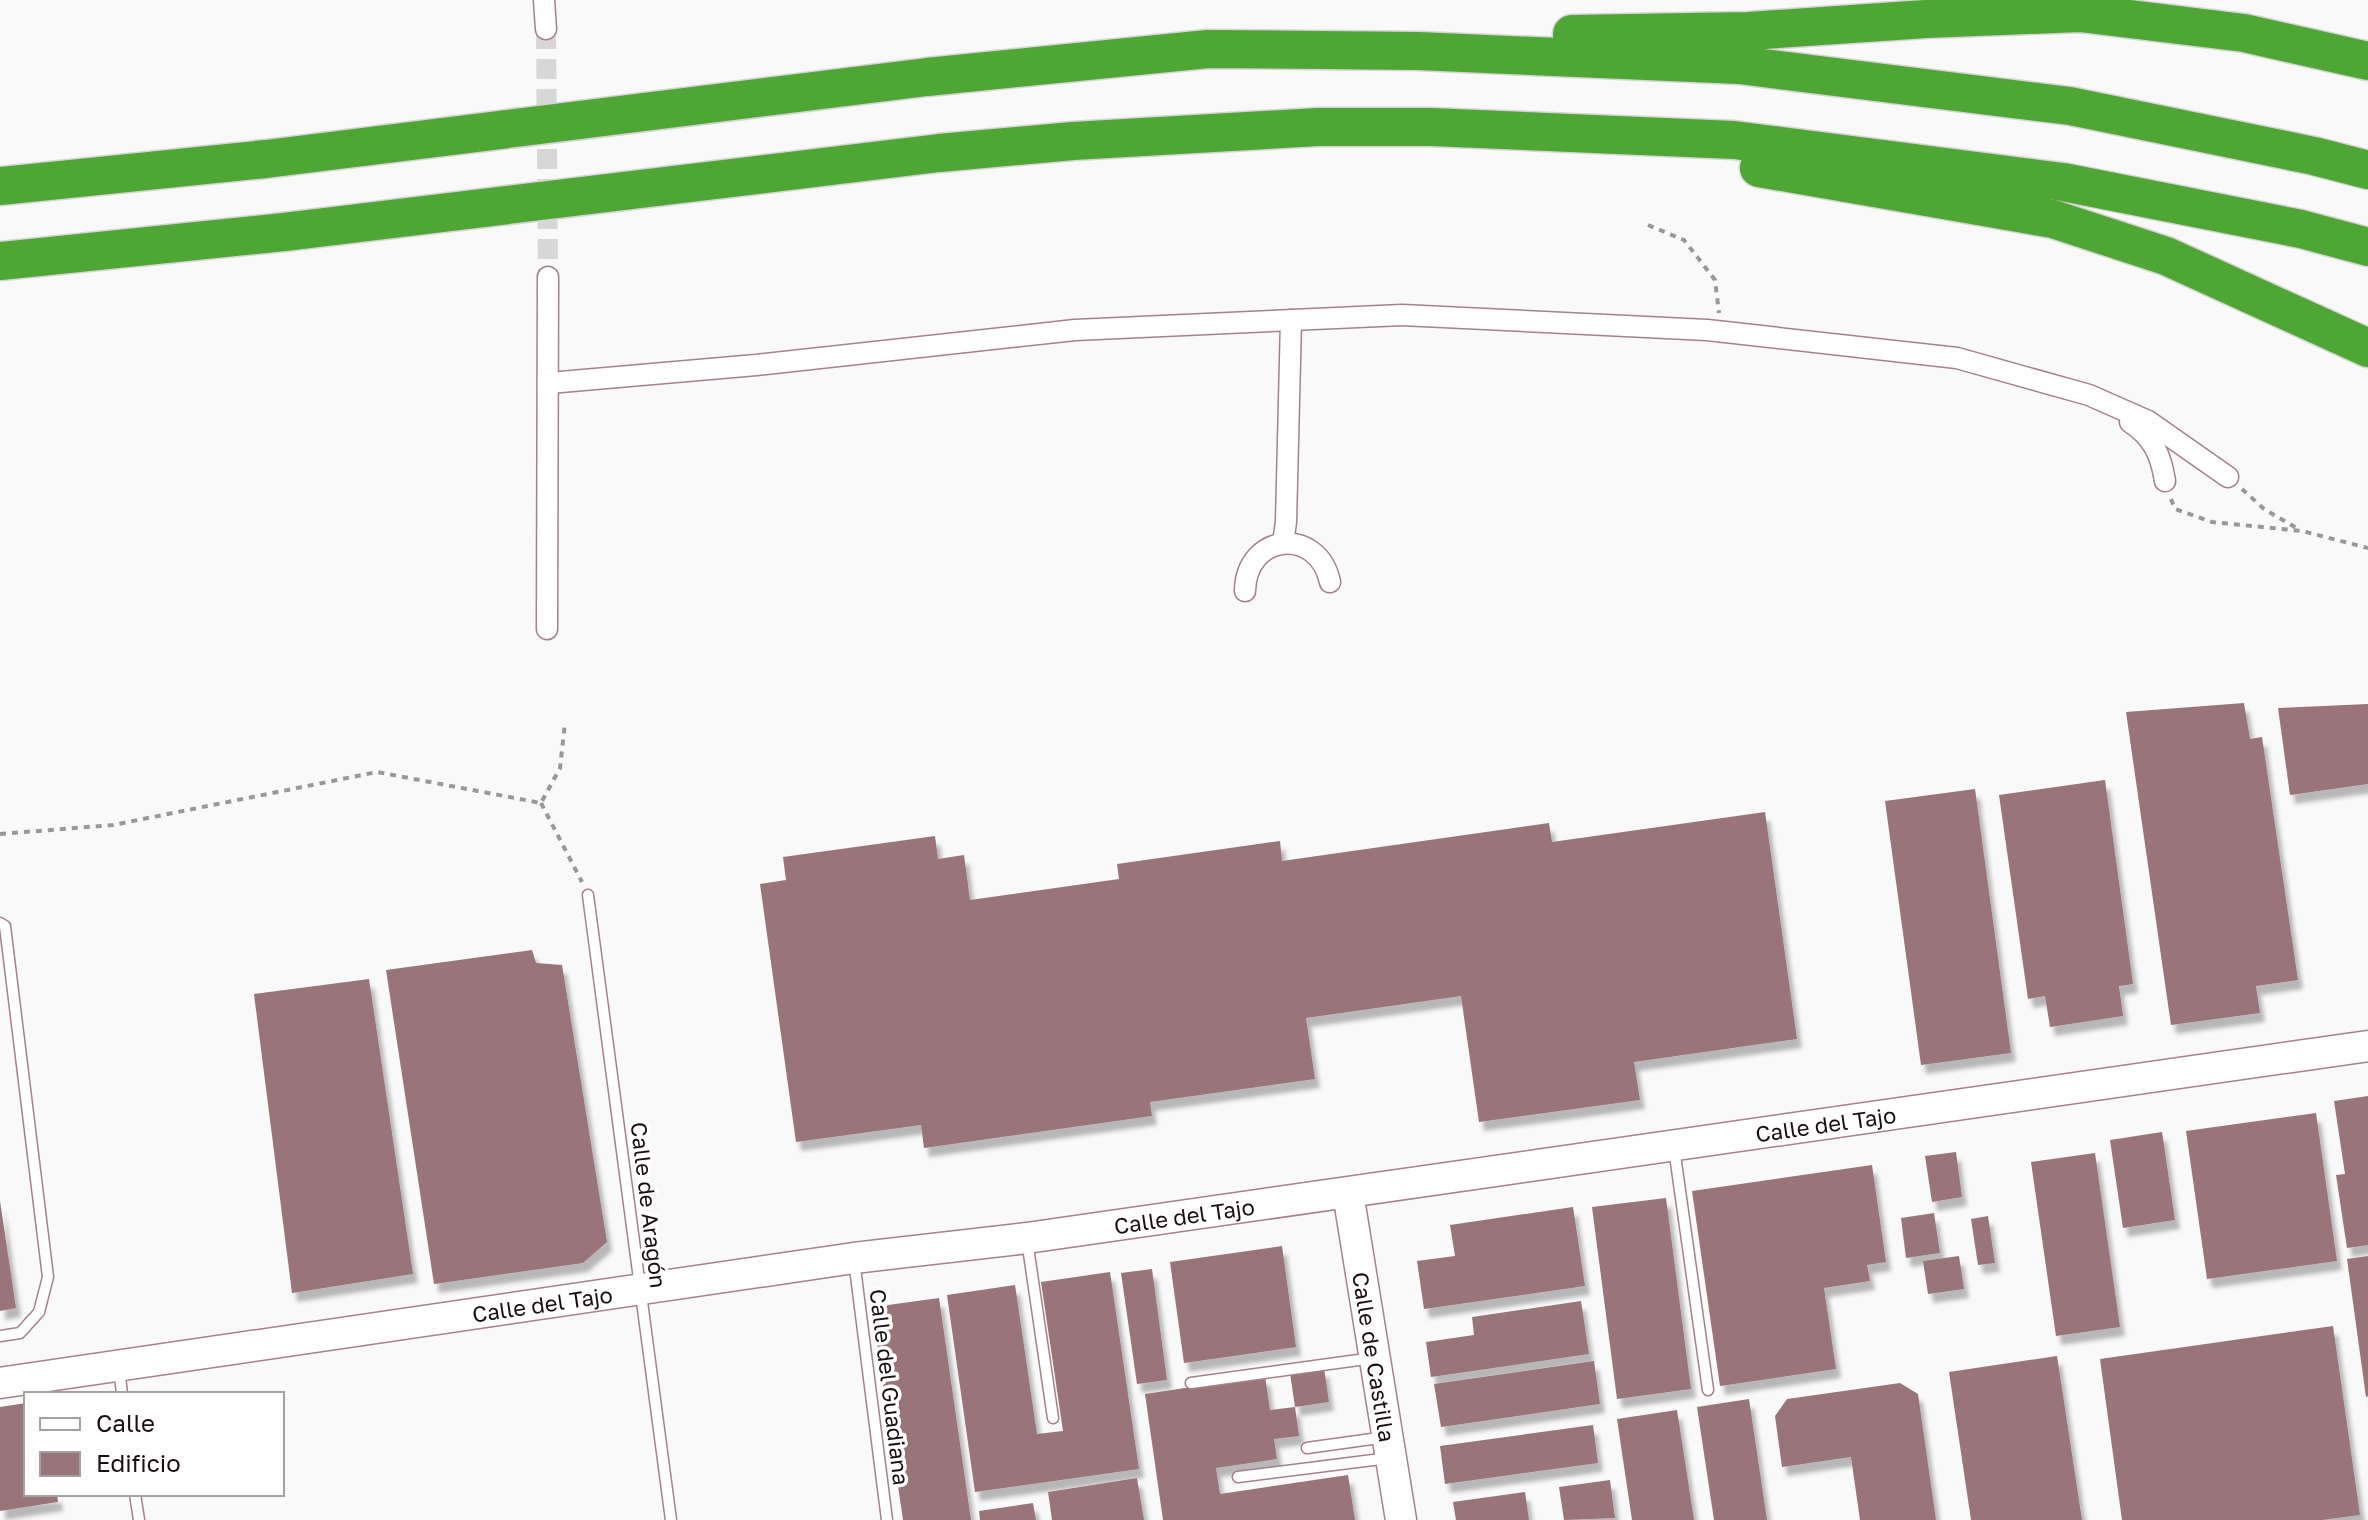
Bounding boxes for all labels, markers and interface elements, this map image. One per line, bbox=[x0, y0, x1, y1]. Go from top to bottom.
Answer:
street label: Calle del Tajo bbox=[1754, 1100, 1898, 1147]
street label: Calle de Aragón bbox=[625, 1120, 673, 1290]
street label: Calle del Tajo bbox=[1112, 1192, 1256, 1239]
street label: Calle de Castilla bbox=[1347, 1270, 1402, 1444]
street label: Calle del Tajo bbox=[470, 1280, 614, 1327]
street label: Calle del Guadiana bbox=[865, 1287, 915, 1487]
legend bbox=[24, 1392, 284, 1496]
text: Calle bbox=[96, 1408, 155, 1437]
text: Edificio bbox=[96, 1448, 181, 1477]

